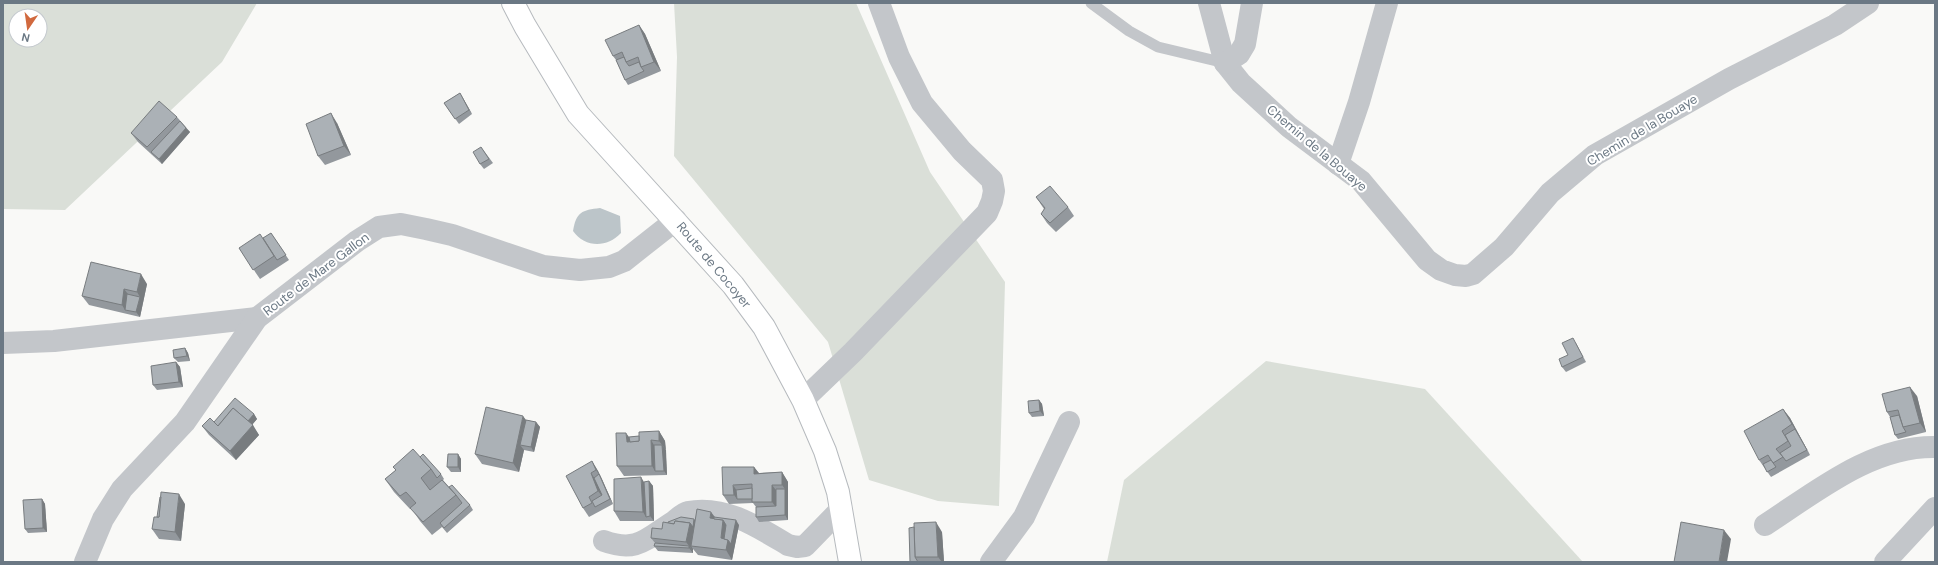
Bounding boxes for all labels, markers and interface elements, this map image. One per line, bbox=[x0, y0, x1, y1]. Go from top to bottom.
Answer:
north arrow bbox=[8, 8, 48, 48]
text: N bbox=[20, 30, 31, 45]
street label: Chemin de la Bouaye bbox=[1584, 90, 1700, 170]
street label: Chemin de la Bouaye bbox=[1263, 101, 1371, 195]
street label: Route de Cocoyer bbox=[673, 218, 755, 312]
street label: Route de Mare Gallon bbox=[260, 229, 372, 319]

